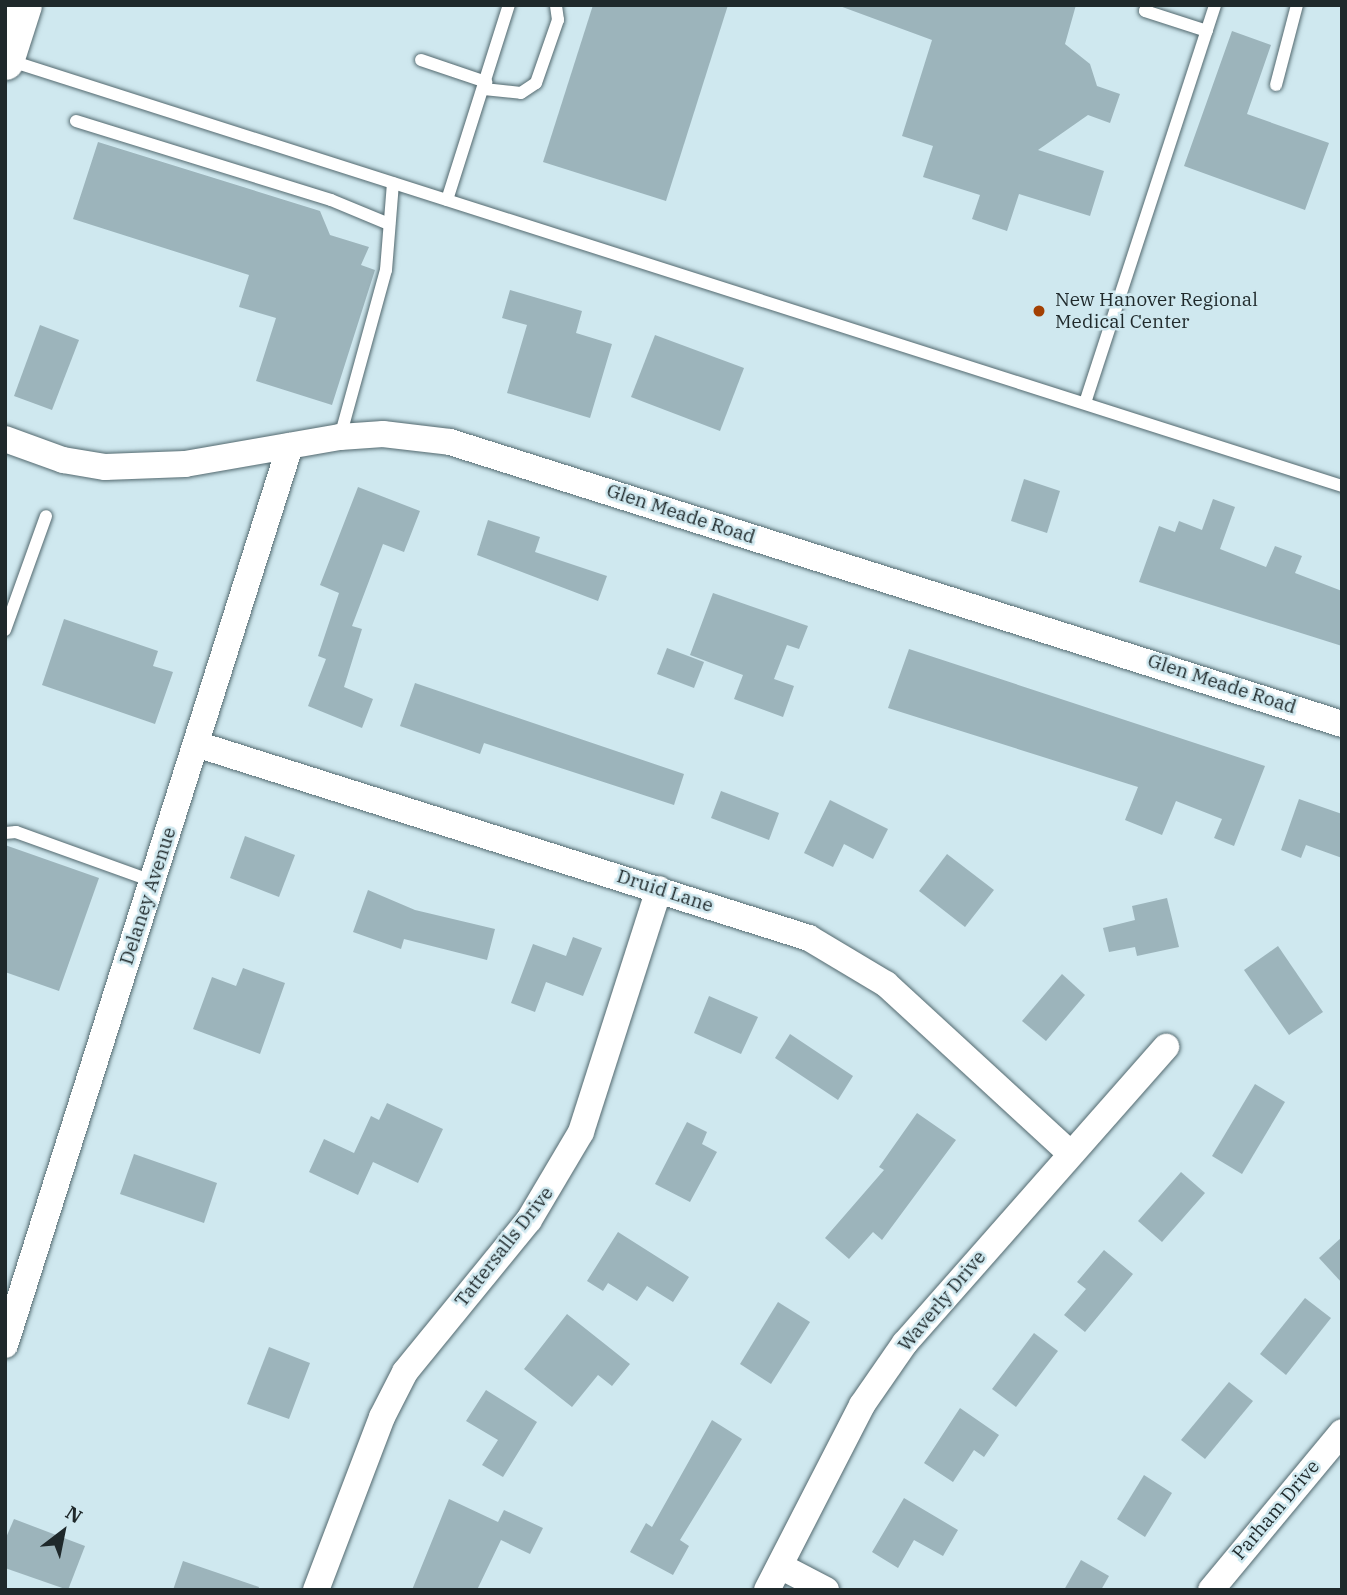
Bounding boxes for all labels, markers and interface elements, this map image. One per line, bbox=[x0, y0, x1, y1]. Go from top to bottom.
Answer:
place label: New Hanover Regional Medical Center bbox=[1055, 289, 1258, 333]
marker: New Hanover Regional Medical Center bbox=[1029, 301, 1049, 321]
street label: Glen Meade Road bbox=[604, 479, 758, 549]
street label: Glen Meade Road bbox=[1145, 649, 1299, 719]
street label: Delaney Avenue bbox=[115, 824, 181, 968]
street label: Druid Lane bbox=[614, 865, 716, 917]
street label: Tattersalls Drive bbox=[450, 1182, 558, 1312]
street label: Waverly Drive bbox=[893, 1246, 991, 1356]
street label: Parham Drive bbox=[1228, 1456, 1324, 1564]
north arrow bbox=[28, 1497, 98, 1567]
text: N bbox=[61, 1500, 87, 1528]

